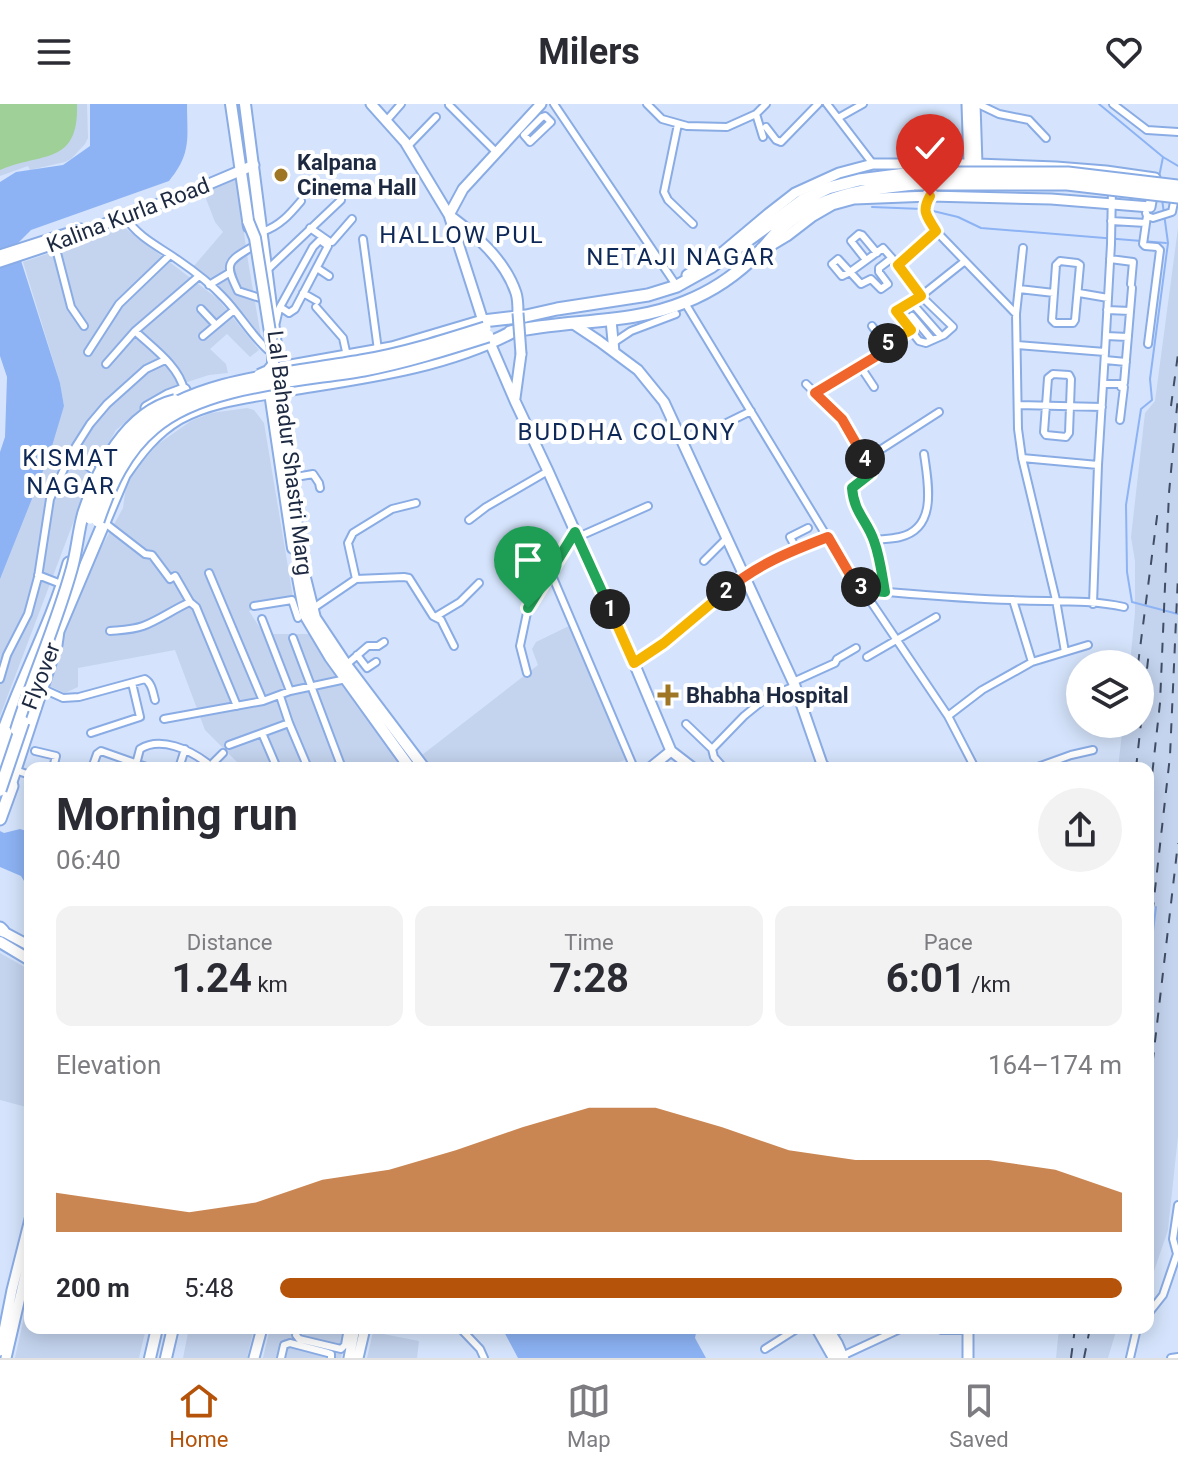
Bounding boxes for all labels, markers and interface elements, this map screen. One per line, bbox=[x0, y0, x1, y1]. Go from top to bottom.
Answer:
icon: menu bbox=[32, 30, 76, 74]
icon: heart bbox=[1102, 30, 1146, 74]
text: Milers bbox=[538, 31, 640, 73]
pin bbox=[896, 114, 964, 196]
icon: check bbox=[908, 126, 952, 170]
place label: Kalpana Cinema Hall bbox=[297, 150, 417, 200]
marker: Kalpana Cinema Hall bbox=[272, 166, 290, 184]
street label: Kalina Kurla Road bbox=[43, 172, 213, 258]
district label: HALLOW PUL bbox=[379, 221, 545, 249]
district label: NETAJI NAGAR bbox=[586, 243, 776, 271]
pin: 5 bbox=[868, 323, 908, 363]
street label: Lal Bahadur Shastri Marg bbox=[263, 329, 317, 577]
text: 5 bbox=[882, 330, 894, 355]
district label: BUDDHA COLONY bbox=[518, 418, 736, 446]
pin: 4 bbox=[845, 439, 885, 479]
district label: KISMAT NAGAR bbox=[22, 444, 120, 500]
text: 4 bbox=[859, 446, 871, 471]
pin bbox=[494, 526, 562, 608]
icon: arrive bbox=[506, 538, 550, 582]
pin: 3 bbox=[841, 567, 881, 607]
pin: 2 bbox=[706, 571, 746, 611]
text: 3 bbox=[855, 574, 867, 599]
text: 2 bbox=[720, 578, 732, 603]
pin: 1 bbox=[590, 589, 630, 629]
text: 1 bbox=[604, 596, 616, 621]
street label: Flyover bbox=[17, 638, 65, 713]
map controls bbox=[1066, 650, 1154, 738]
button: layers bbox=[1066, 650, 1154, 738]
place label: Bhabha Hospital bbox=[686, 683, 849, 708]
marker: Bhabha Hospital bbox=[657, 684, 679, 706]
button: share bbox=[1038, 788, 1122, 872]
text: Morning run bbox=[56, 789, 298, 841]
text: 06:40 bbox=[56, 845, 121, 875]
text: Distance bbox=[187, 930, 272, 955]
text: Time bbox=[564, 930, 614, 955]
text: Pace bbox=[924, 930, 973, 955]
text: 1.24 bbox=[171, 955, 252, 1002]
text: 7:28 bbox=[549, 955, 629, 1002]
text: 6:01 bbox=[886, 955, 966, 1002]
text: km bbox=[252, 972, 288, 997]
text: /km bbox=[966, 972, 1011, 997]
text: Elevation bbox=[56, 1050, 161, 1080]
text: 164–174 m bbox=[988, 1050, 1122, 1080]
text: 200 m bbox=[56, 1273, 130, 1303]
text: 5:48 bbox=[184, 1273, 234, 1303]
tab: Home bbox=[169, 1379, 228, 1452]
tab: Map bbox=[567, 1379, 611, 1452]
tab: Saved bbox=[949, 1379, 1009, 1452]

